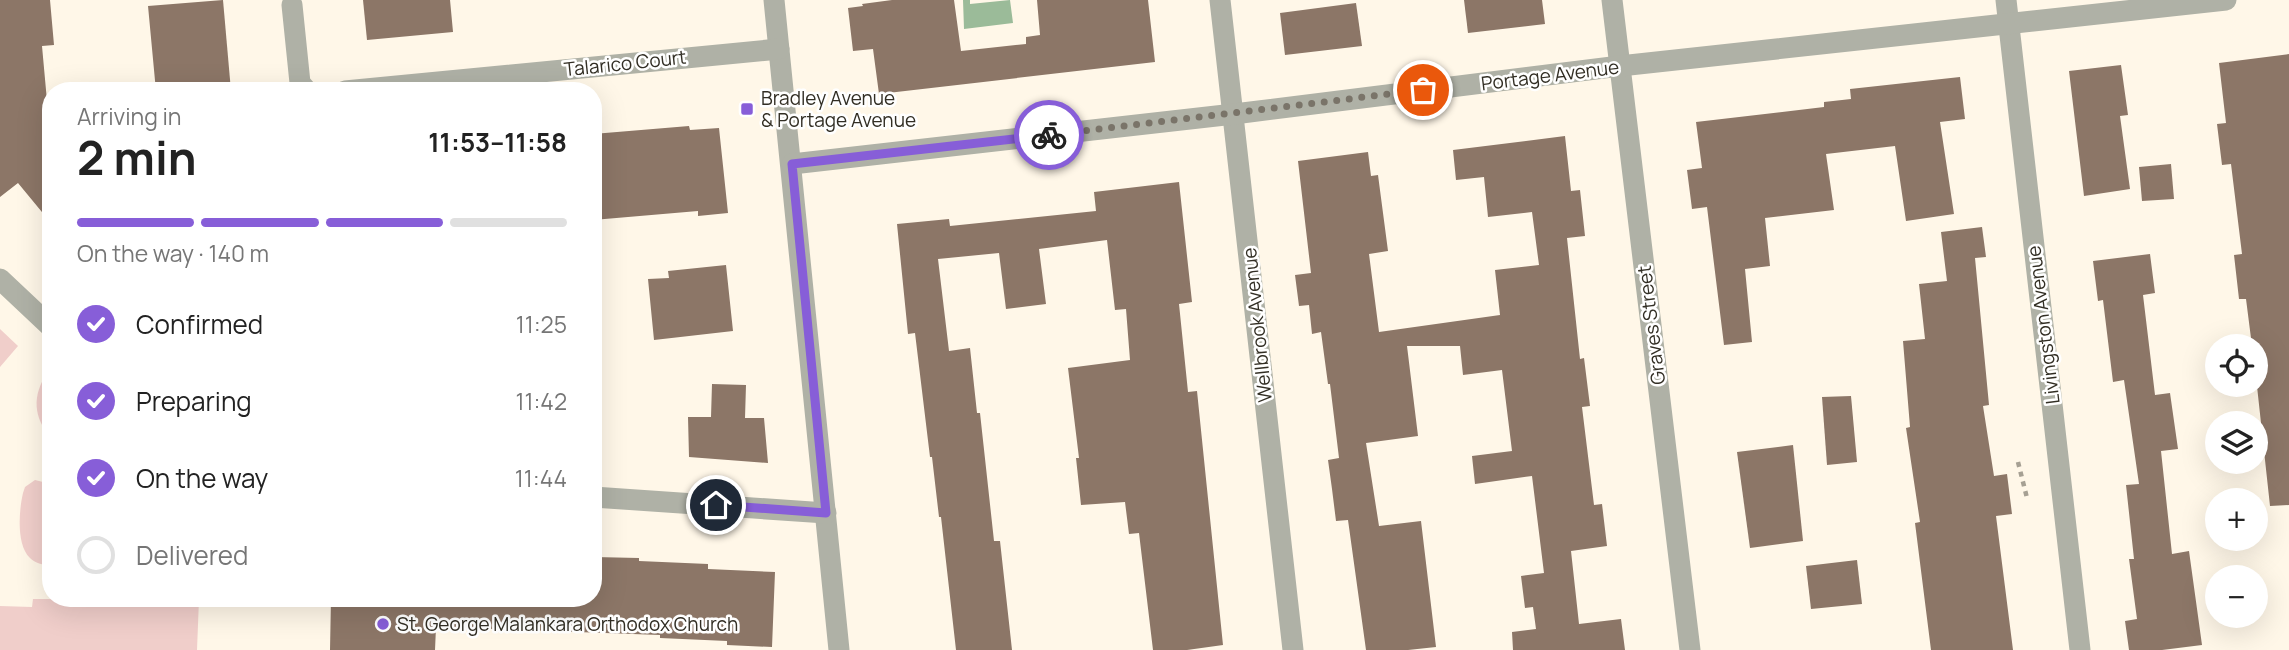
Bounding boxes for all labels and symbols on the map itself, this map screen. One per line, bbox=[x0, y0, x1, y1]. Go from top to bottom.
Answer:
street label: Talarico Court bbox=[563, 44, 687, 82]
street label: Portage Avenue bbox=[1479, 54, 1621, 96]
pin bbox=[1393, 60, 1453, 120]
place label: Bradley Avenue & Portage Avenue bbox=[761, 85, 916, 133]
courier bbox=[1014, 100, 1084, 170]
marker: Bradley Avenue & Portage Avenue bbox=[739, 101, 755, 117]
street label: Livingston Avenue bbox=[2020, 244, 2066, 406]
street label: Wellbrook Avenue bbox=[1236, 246, 1278, 404]
street label: Graves Street bbox=[1631, 264, 1671, 386]
pin bbox=[686, 475, 746, 535]
place label: St. George Malankara Orthodox Church bbox=[397, 611, 738, 637]
marker: St. George Malankara Orthodox Church bbox=[375, 616, 391, 632]

